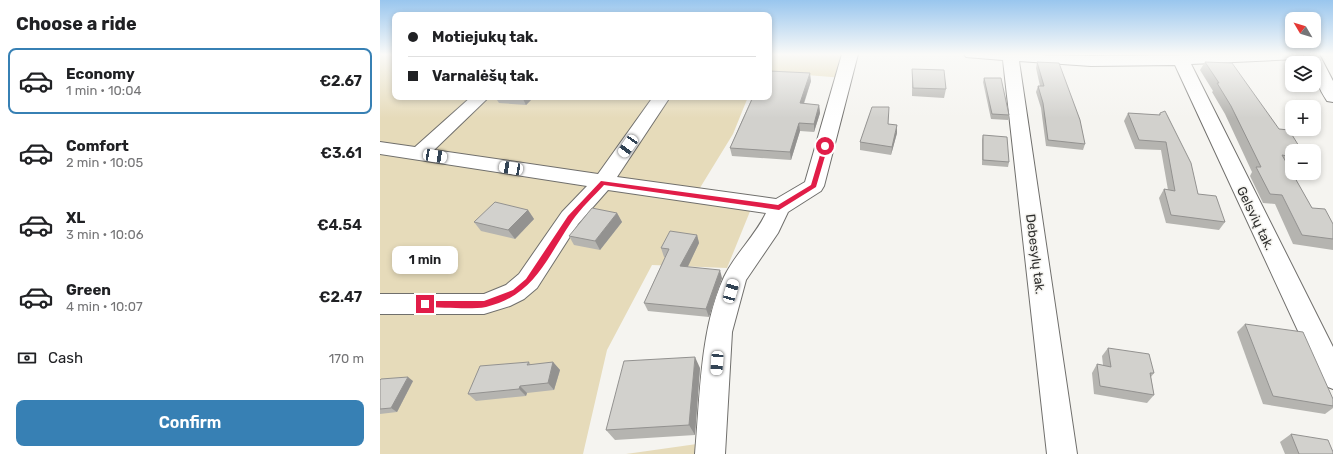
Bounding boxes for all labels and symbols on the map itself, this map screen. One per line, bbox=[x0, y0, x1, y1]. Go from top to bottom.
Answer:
north arrow bbox=[1285, 12, 1321, 48]
car bbox=[616, 133, 640, 159]
route start bbox=[816, 137, 834, 155]
car bbox=[422, 148, 448, 164]
car bbox=[498, 160, 524, 176]
street label: Gelsvių tak. bbox=[1234, 184, 1277, 253]
street label: Debesylų tak. bbox=[1023, 213, 1048, 295]
callout: 1 min bbox=[392, 246, 458, 274]
car bbox=[722, 278, 740, 304]
route end bbox=[416, 295, 434, 313]
car bbox=[710, 351, 724, 375]

